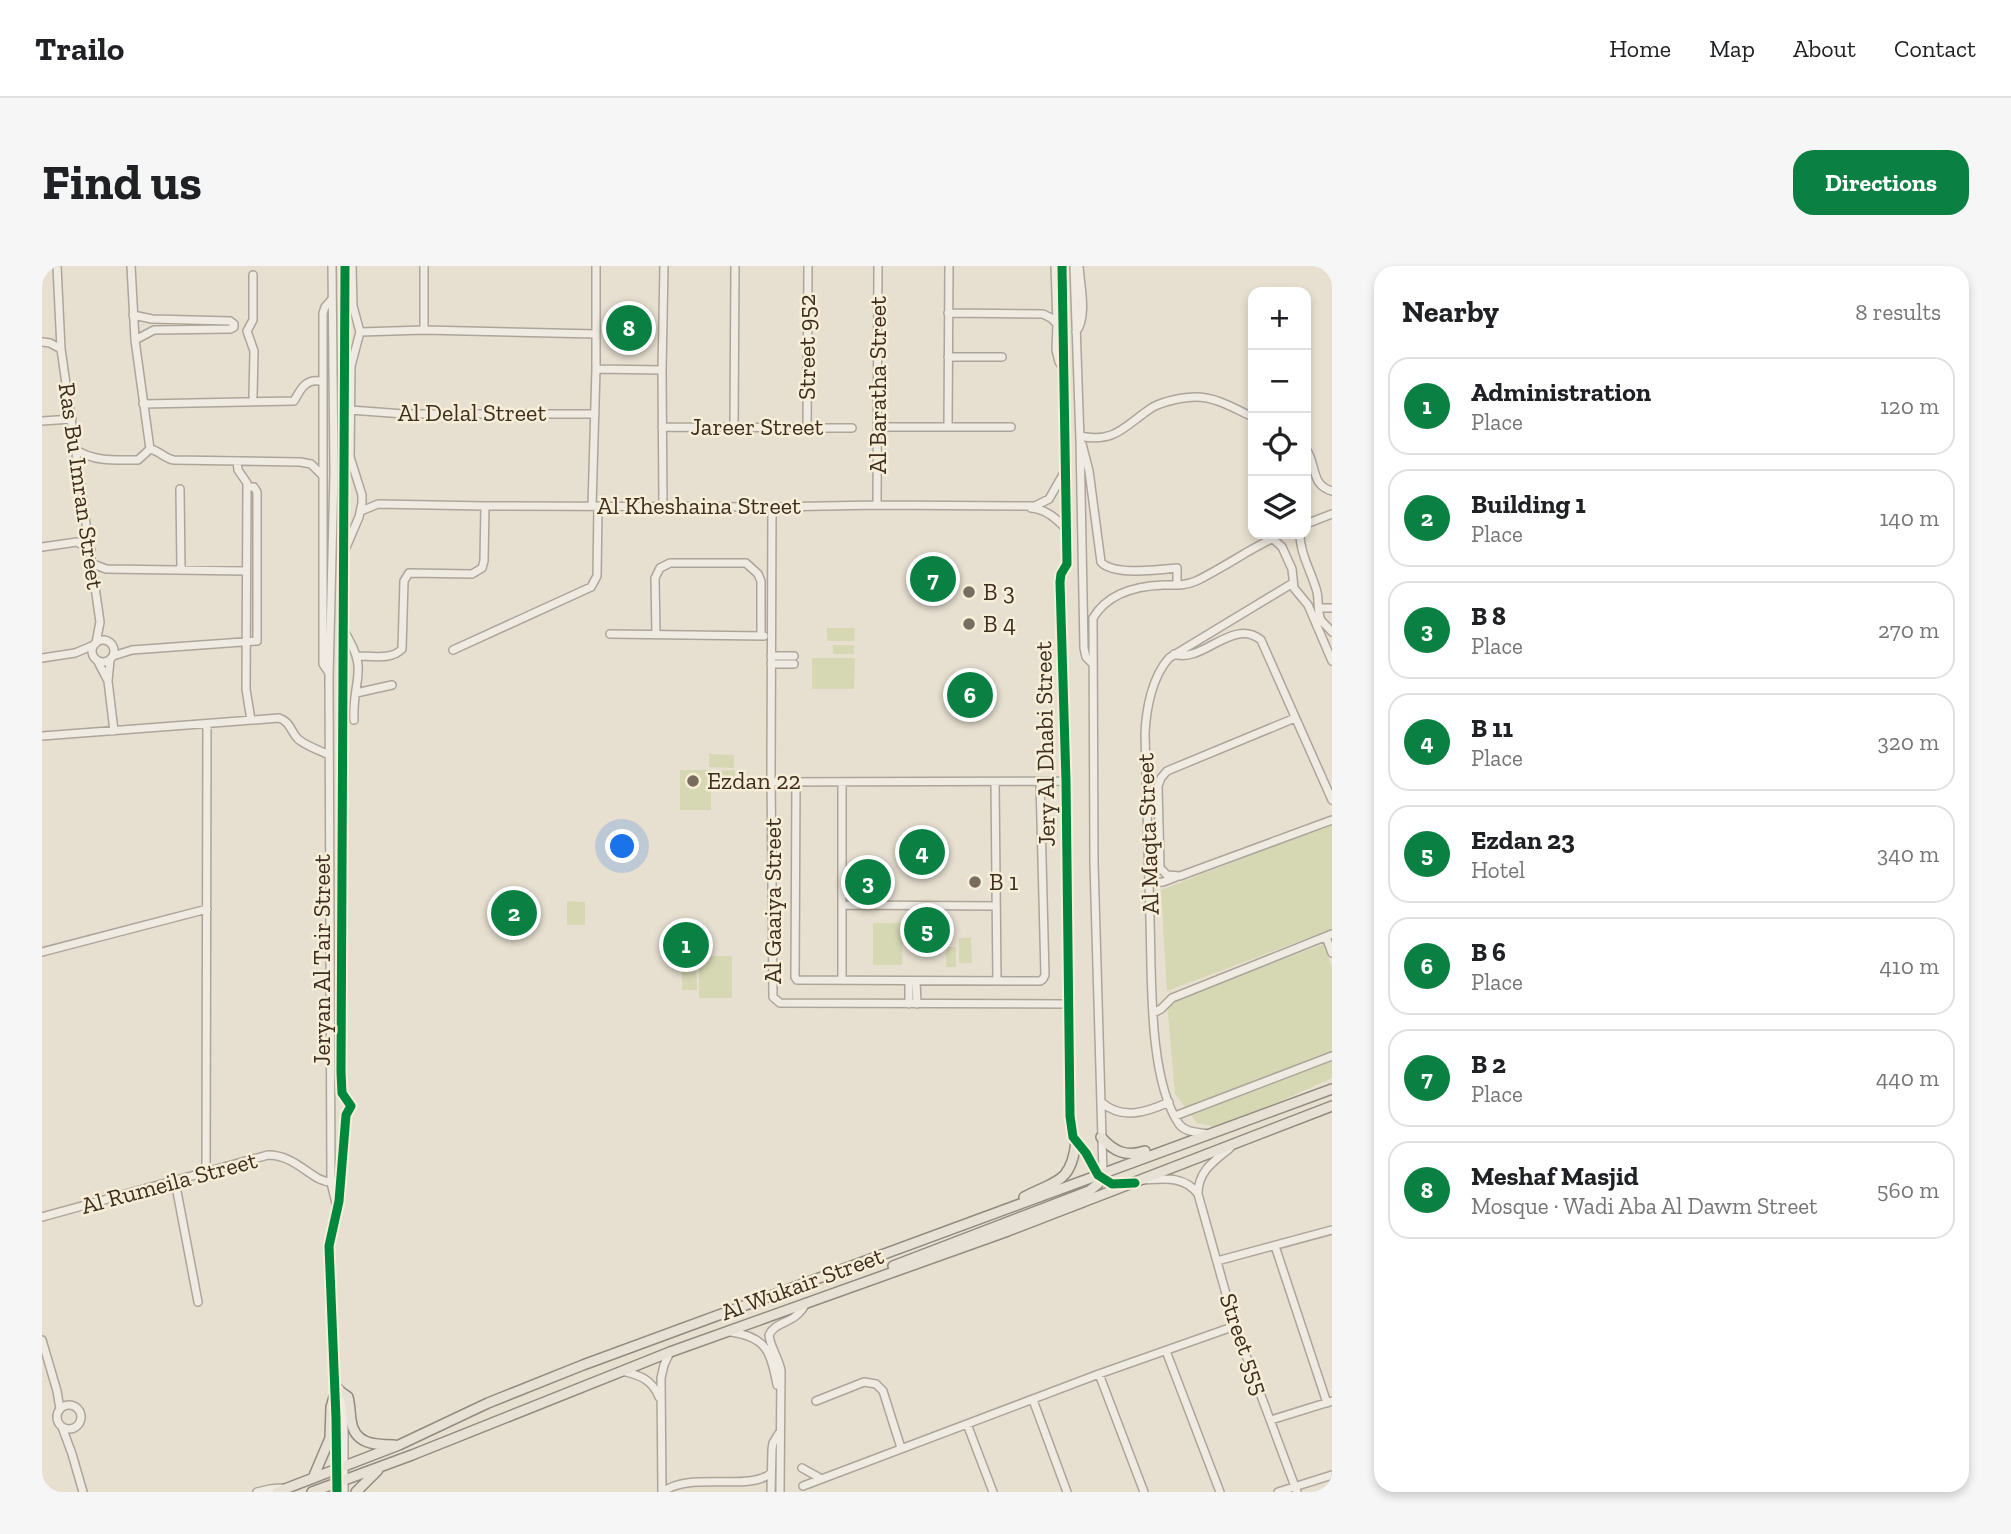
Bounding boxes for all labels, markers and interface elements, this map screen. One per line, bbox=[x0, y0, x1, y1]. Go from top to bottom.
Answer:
text: Trailo bbox=[35, 29, 124, 68]
text: Home bbox=[1609, 34, 1671, 63]
text: Map bbox=[1709, 34, 1755, 63]
text: About bbox=[1793, 34, 1856, 63]
text: Contact bbox=[1894, 34, 1976, 63]
button: Directions bbox=[1793, 150, 1969, 215]
text: Find us bbox=[42, 153, 202, 212]
map controls bbox=[1248, 287, 1311, 539]
button: + bbox=[1248, 287, 1311, 350]
street label: Street 952 bbox=[792, 294, 821, 400]
text: Nearby bbox=[1402, 294, 1499, 330]
street label: Al Baratha Street bbox=[863, 296, 892, 474]
text: 8 results bbox=[1855, 298, 1941, 326]
pin: 8 bbox=[606, 302, 652, 354]
button: − bbox=[1248, 350, 1311, 413]
text: Administration bbox=[1471, 376, 1651, 408]
street label: Ras Bu Imran Street bbox=[53, 381, 110, 591]
text: 1 bbox=[1422, 392, 1432, 420]
text: 120 m bbox=[1880, 392, 1939, 420]
street label: Al Delal Street bbox=[398, 398, 546, 427]
text: Place bbox=[1471, 408, 1523, 436]
street label: Jareer Street bbox=[691, 412, 824, 441]
button: locate bbox=[1248, 413, 1311, 476]
button: layers bbox=[1248, 476, 1311, 539]
text: Building 1 bbox=[1471, 488, 1586, 520]
street label: Al Kheshaina Street bbox=[597, 491, 801, 520]
text: 2 bbox=[1421, 504, 1433, 532]
text: 140 m bbox=[1879, 504, 1939, 532]
text: Place bbox=[1471, 520, 1523, 548]
pin: 7 bbox=[910, 553, 956, 605]
place label: B 3 bbox=[983, 577, 1015, 606]
marker: B 3 bbox=[961, 584, 977, 600]
text: B 8 bbox=[1471, 600, 1506, 632]
place label: B 4 bbox=[983, 609, 1016, 638]
marker: B 4 bbox=[961, 616, 977, 632]
text: 3 bbox=[1421, 616, 1433, 644]
text: 270 m bbox=[1878, 616, 1939, 644]
text: Place bbox=[1471, 632, 1523, 660]
street label: Jery Al Dhabi Street bbox=[1028, 641, 1061, 847]
pin: 6 bbox=[947, 669, 993, 721]
text: B 11 bbox=[1471, 712, 1513, 744]
text: 4 bbox=[1420, 728, 1434, 756]
text: 320 m bbox=[1878, 728, 1939, 756]
text: Place bbox=[1471, 744, 1523, 772]
street label: Al Maqta Street bbox=[1130, 753, 1165, 915]
place label: Ezdan 22 bbox=[707, 766, 801, 795]
marker: Ezdan 22 bbox=[685, 773, 701, 789]
street label: Al Gaaiya Street bbox=[758, 818, 787, 984]
text: Ezdan 23 bbox=[1471, 824, 1575, 856]
pin: 4 bbox=[899, 826, 945, 878]
your location bbox=[605, 829, 639, 863]
text: 5 bbox=[1421, 840, 1433, 868]
text: 340 m bbox=[1877, 840, 1939, 868]
street label: Jeryan Al Tair Street bbox=[307, 854, 336, 1066]
pin: 3 bbox=[845, 856, 891, 908]
text: Hotel bbox=[1471, 856, 1525, 884]
place label: B 1 bbox=[989, 867, 1018, 896]
marker: B 1 bbox=[967, 874, 983, 890]
pin: 2 bbox=[491, 887, 537, 939]
pin: 5 bbox=[904, 904, 950, 956]
pin: 1 bbox=[663, 919, 709, 971]
text: B 6 bbox=[1471, 936, 1506, 968]
text: 6 bbox=[1421, 952, 1433, 980]
text: 410 m bbox=[1879, 952, 1939, 980]
text: Place bbox=[1471, 968, 1523, 996]
text: B 2 bbox=[1471, 1048, 1506, 1080]
text: 7 bbox=[1421, 1064, 1433, 1092]
text: 440 m bbox=[1876, 1064, 1939, 1092]
text: Place bbox=[1471, 1080, 1523, 1108]
street label: Al Rumeila Street bbox=[78, 1145, 260, 1220]
text: Meshaf Masjid bbox=[1471, 1160, 1639, 1192]
text: 8 bbox=[1421, 1176, 1433, 1204]
text: 560 m bbox=[1877, 1176, 1939, 1204]
text: Mosque · Wadi Aba Al Dawm Street bbox=[1471, 1192, 1818, 1220]
street label: Al Wukair Street bbox=[717, 1241, 887, 1326]
street label: Street 555 bbox=[1214, 1289, 1275, 1398]

